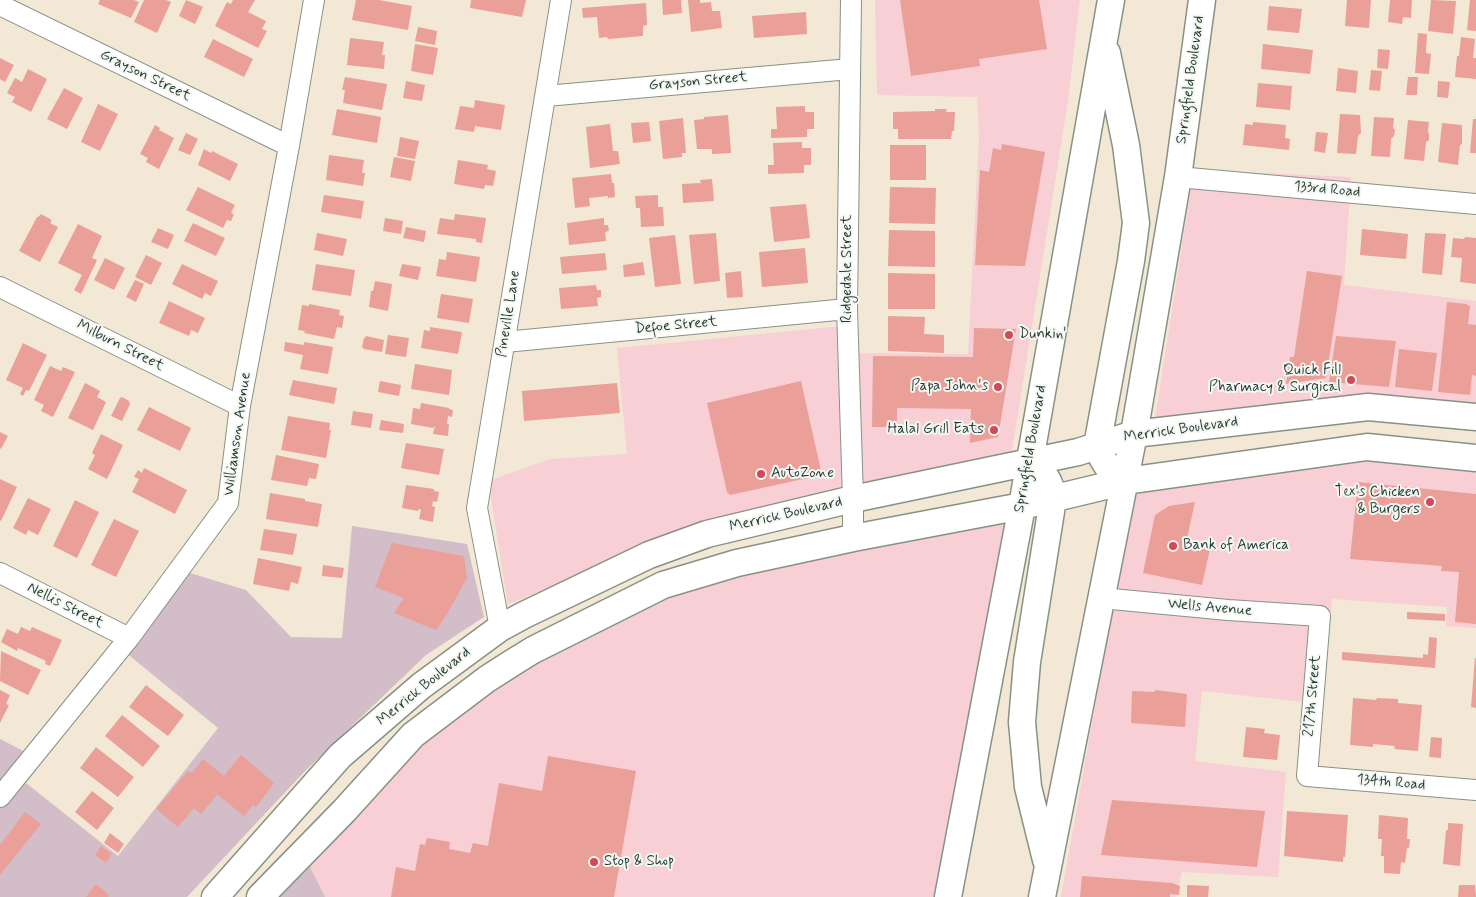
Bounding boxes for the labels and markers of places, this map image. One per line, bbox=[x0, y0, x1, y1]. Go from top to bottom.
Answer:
place label: Dunkin' bbox=[1019, 326, 1067, 344]
marker: Dunkin' bbox=[1003, 329, 1015, 341]
place label: Quick Fill Pharmacy & Surgical bbox=[1209, 362, 1341, 397]
marker: Quick Fill Pharmacy & Surgical bbox=[1345, 374, 1357, 386]
place label: Papa John's bbox=[911, 378, 988, 396]
marker: Papa John's bbox=[992, 381, 1004, 393]
place label: Halal Grill Eats bbox=[888, 421, 984, 439]
marker: Halal Grill Eats bbox=[988, 424, 1000, 436]
place label: AutoZone bbox=[771, 465, 834, 483]
marker: AutoZone bbox=[755, 468, 767, 480]
place label: Tex's Chicken & Burgers bbox=[1335, 484, 1420, 519]
marker: Tex's Chicken & Burgers bbox=[1424, 496, 1436, 508]
place label: Bank of America bbox=[1183, 537, 1289, 555]
marker: Bank of America bbox=[1167, 540, 1179, 552]
place label: Stop & Shop bbox=[604, 853, 674, 871]
marker: Stop & Shop bbox=[588, 856, 600, 868]

